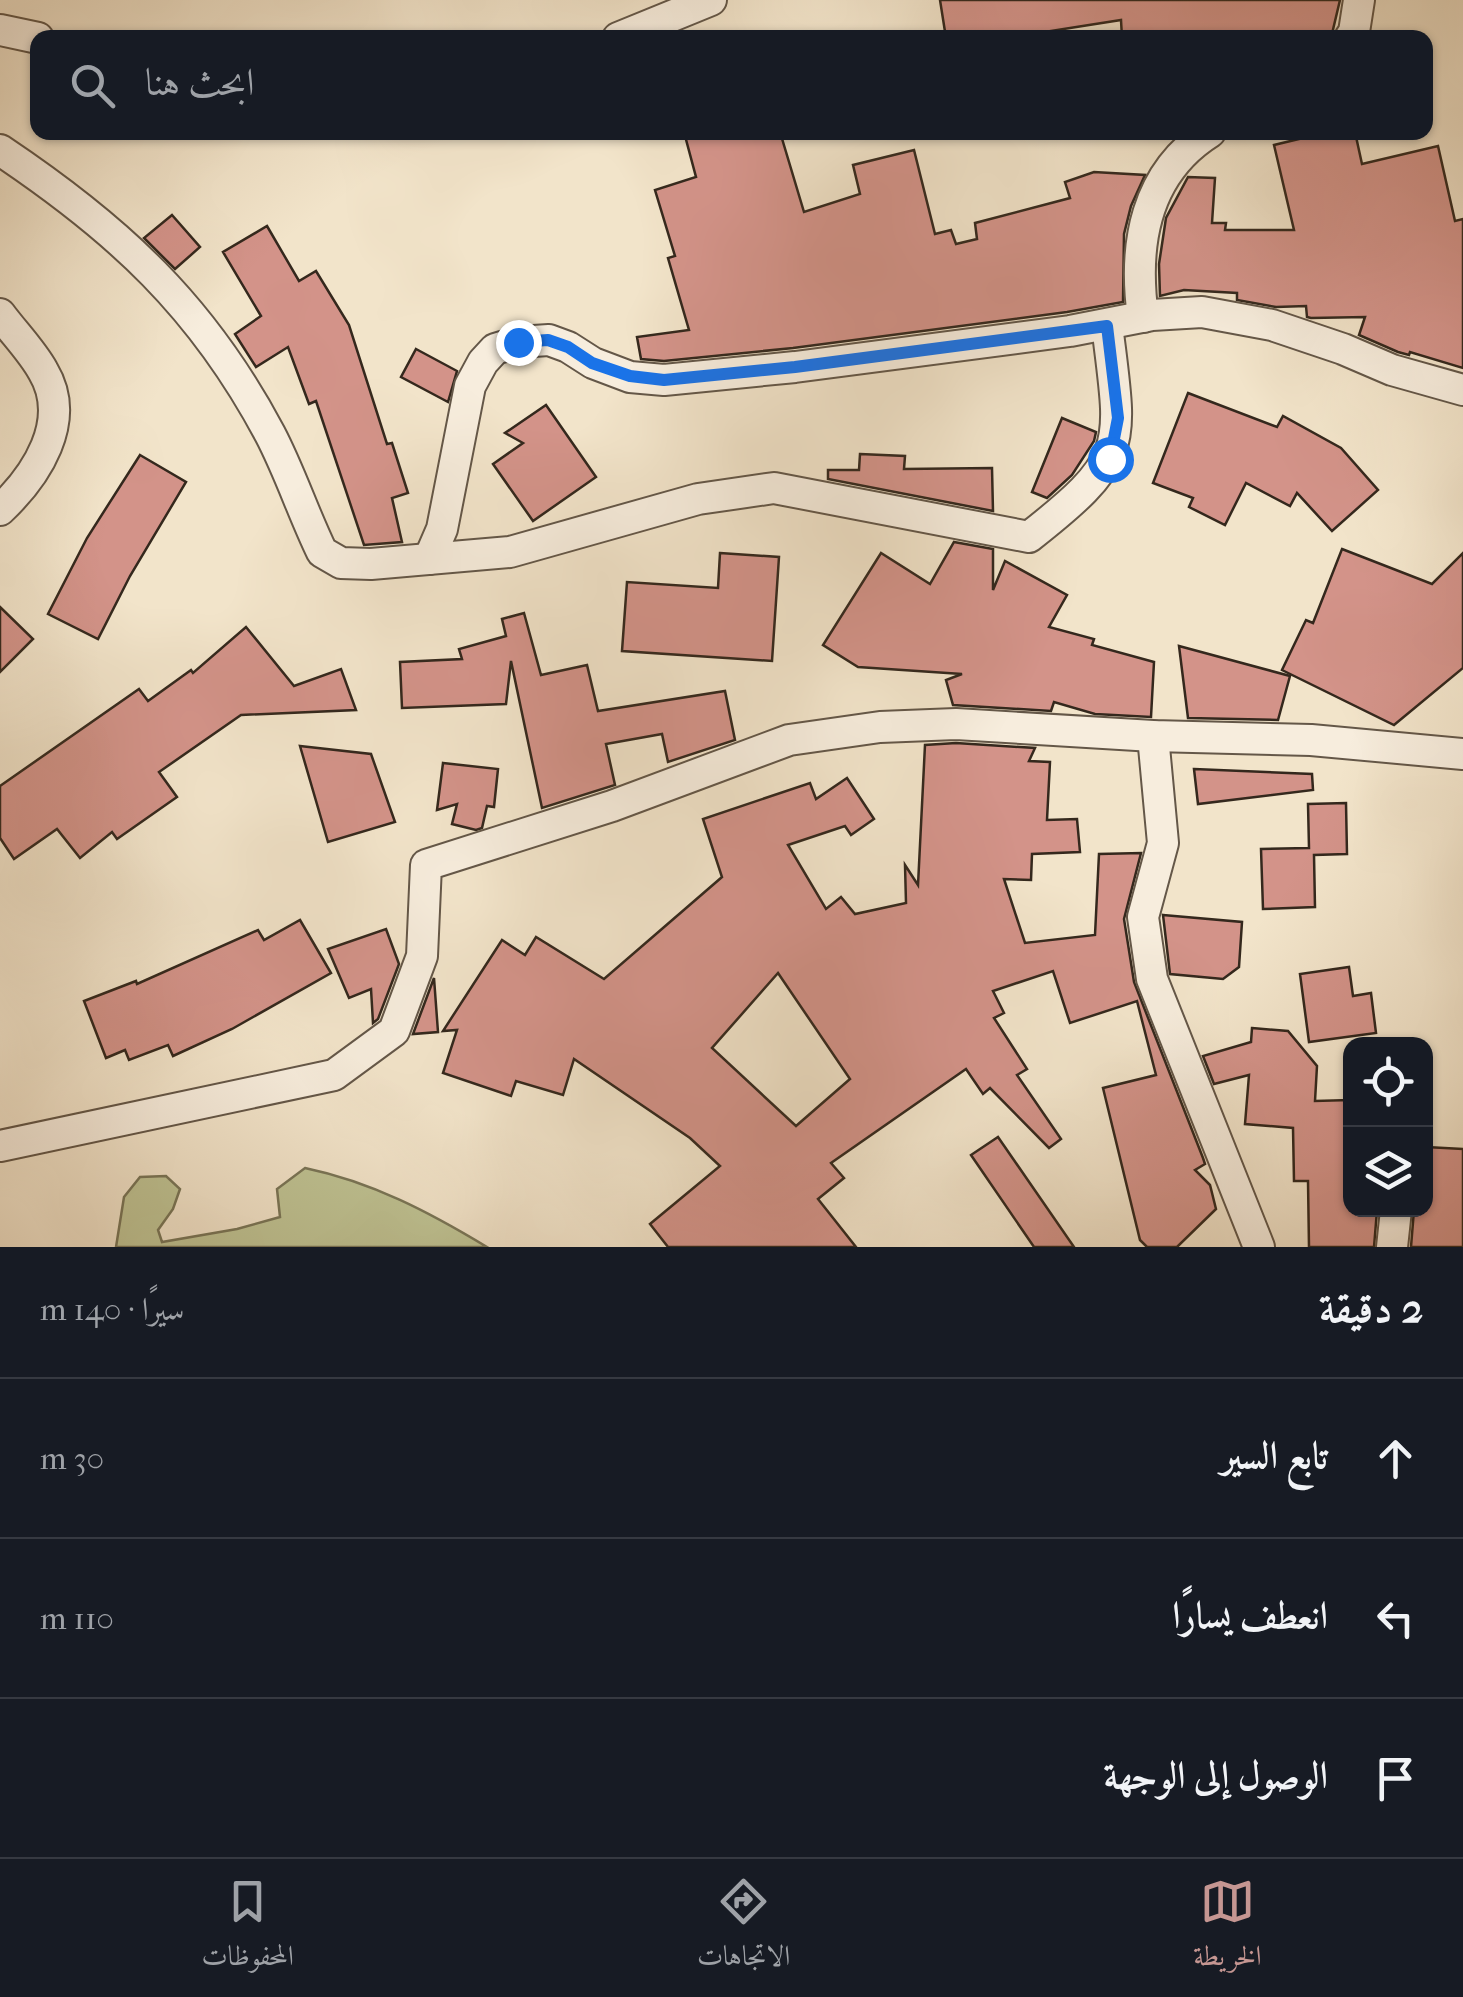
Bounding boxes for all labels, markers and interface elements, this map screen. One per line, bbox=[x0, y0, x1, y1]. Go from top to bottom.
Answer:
search box bbox=[30, 30, 1433, 140]
icon: search bbox=[65, 58, 120, 113]
text: ابحث هنا bbox=[145, 60, 255, 105]
route end bbox=[496, 320, 542, 366]
route start bbox=[1088, 437, 1134, 483]
map controls bbox=[1343, 1037, 1433, 1217]
button: locate bbox=[1343, 1037, 1433, 1127]
button: layers bbox=[1343, 1127, 1433, 1217]
text: 2 دقيقة bbox=[1319, 1284, 1423, 1333]
text: سيرًا · 140 m bbox=[40, 1291, 184, 1328]
icon: ahead bbox=[1368, 1431, 1423, 1486]
text: تابع السير bbox=[1221, 1433, 1328, 1478]
text: 30 m bbox=[40, 1440, 104, 1477]
icon: left bbox=[1368, 1591, 1423, 1646]
text: انعطف يسارًا bbox=[1172, 1593, 1328, 1638]
text: 110 m bbox=[40, 1600, 114, 1637]
icon: arrive bbox=[1368, 1751, 1423, 1806]
text: الوصول إلى الوجهة bbox=[1104, 1753, 1328, 1798]
tab: المحفوظات bbox=[202, 1874, 294, 1983]
tab: الاتجاهات bbox=[697, 1874, 790, 1983]
tab: الخريطة bbox=[1193, 1874, 1261, 1983]

